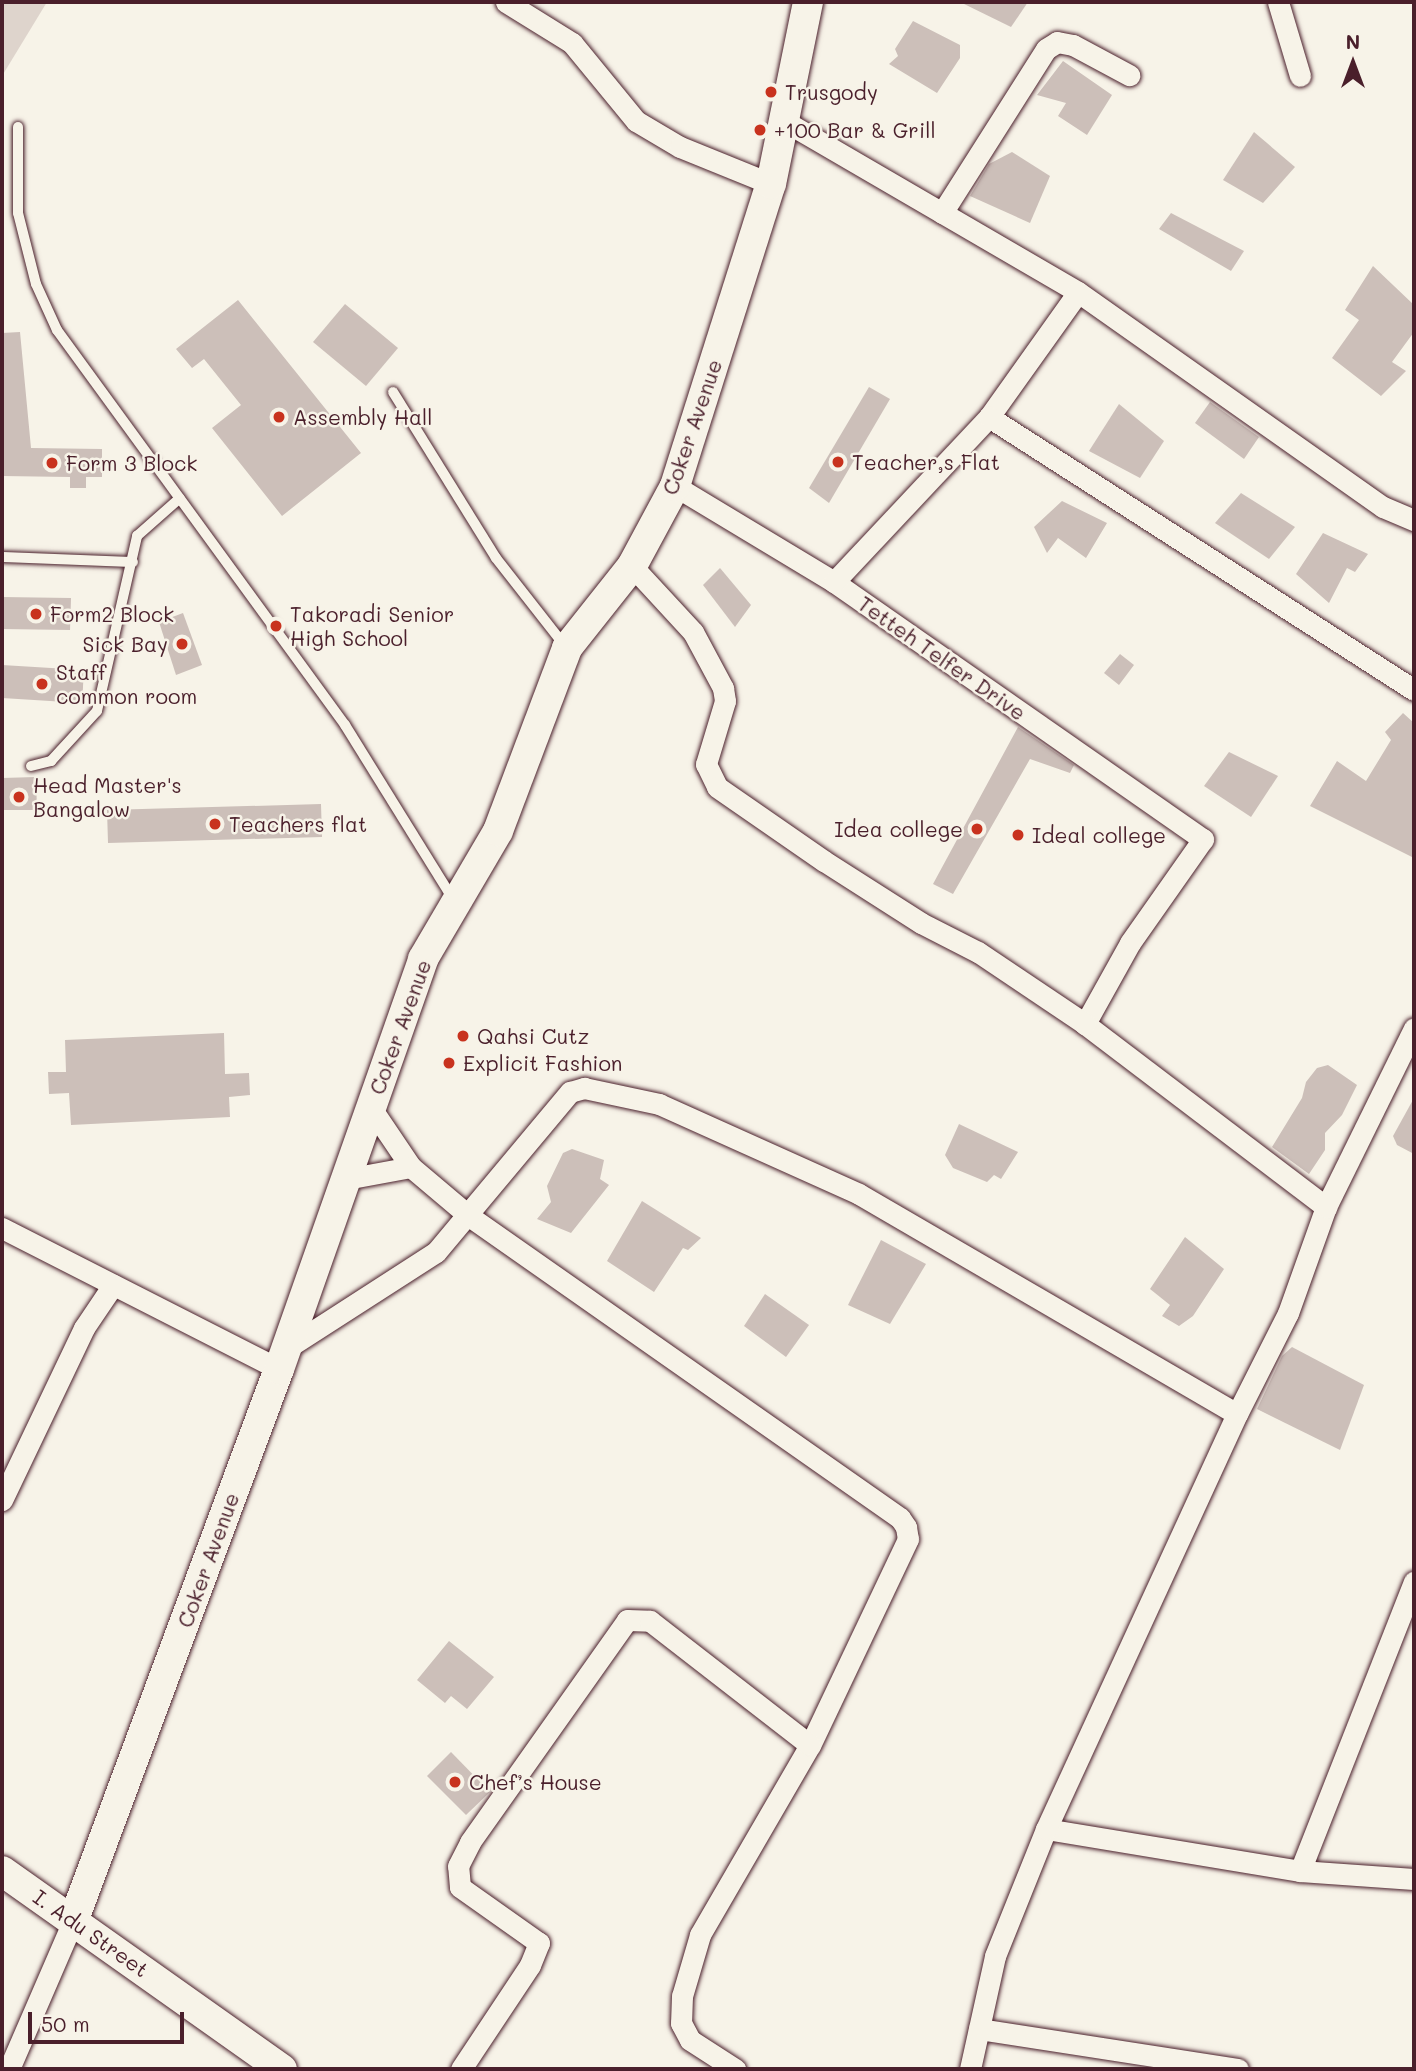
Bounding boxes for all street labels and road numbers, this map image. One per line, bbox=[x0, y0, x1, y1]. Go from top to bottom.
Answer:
street label: Coker Avenue bbox=[657, 356, 727, 498]
street label: Tetteh Telfer Drive bbox=[853, 591, 1031, 725]
street label: Coker Avenue bbox=[364, 956, 436, 1098]
street label: Coker Avenue bbox=[172, 1489, 244, 1631]
street label: I. Adu Street bbox=[28, 1884, 154, 1982]

